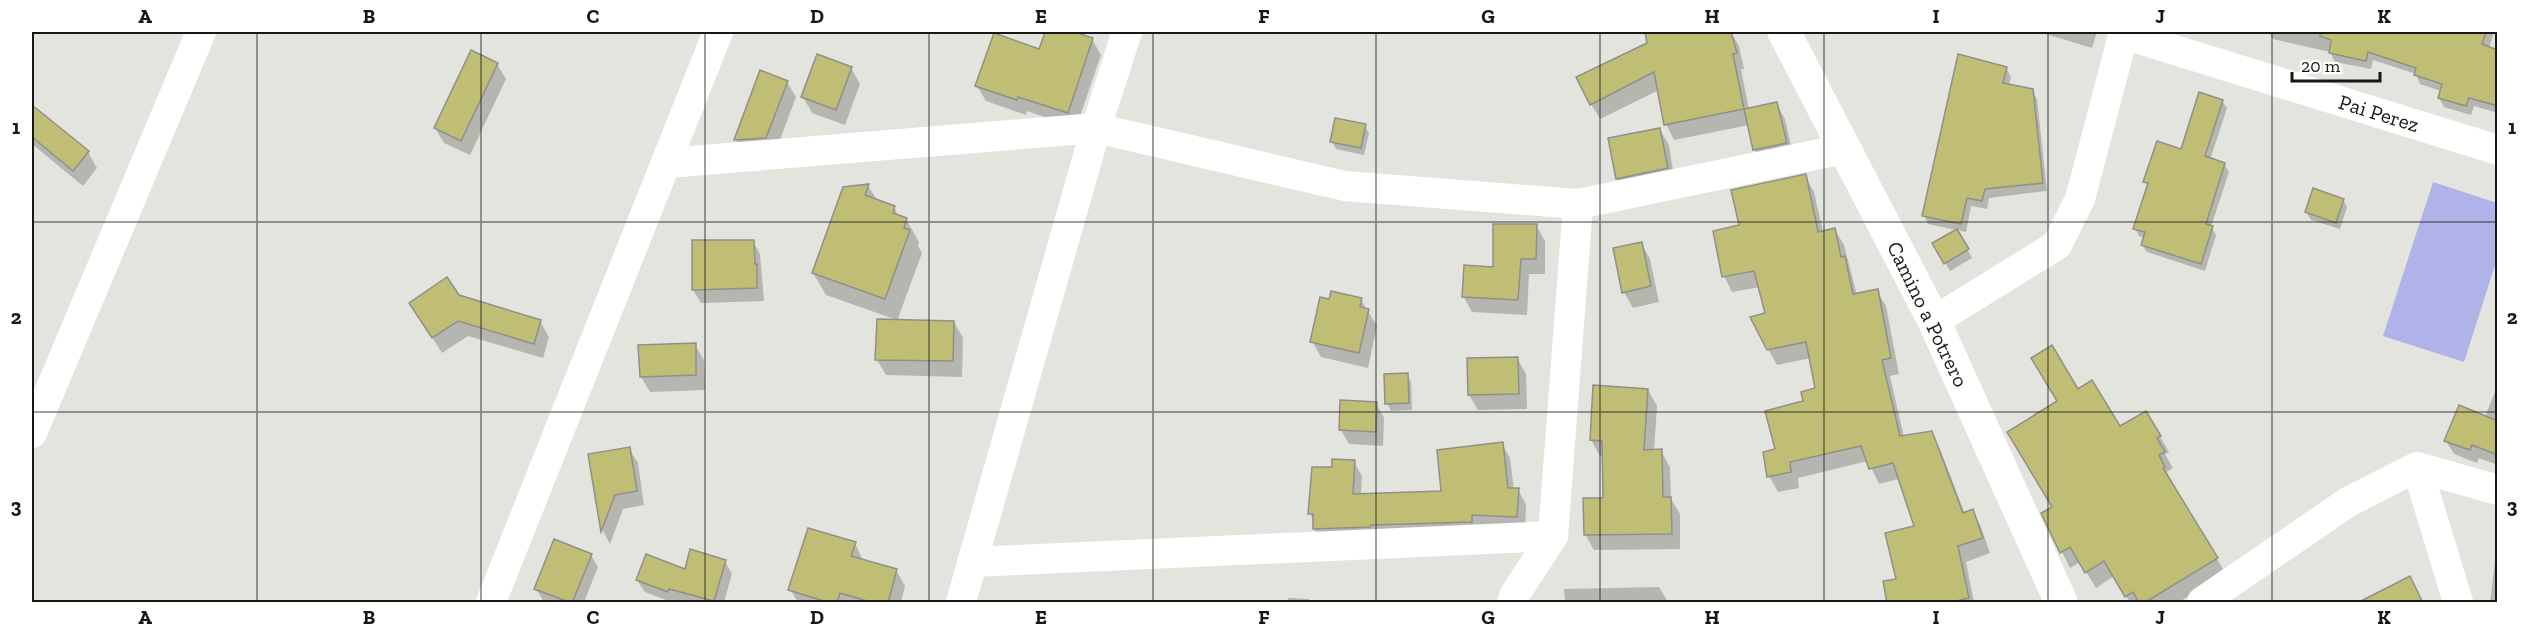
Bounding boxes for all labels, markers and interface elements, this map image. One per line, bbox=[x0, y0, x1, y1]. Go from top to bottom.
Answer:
text: A bbox=[138, 4, 152, 28]
text: B bbox=[363, 4, 375, 28]
text: C bbox=[587, 4, 600, 28]
text: D bbox=[810, 4, 824, 28]
text: E bbox=[1035, 4, 1047, 28]
text: F bbox=[1258, 4, 1270, 28]
text: G bbox=[1481, 4, 1495, 28]
text: H bbox=[1704, 4, 1720, 28]
text: I bbox=[1932, 4, 1940, 28]
text: J bbox=[2155, 4, 2165, 28]
text: K bbox=[2377, 4, 2391, 28]
scale bar bbox=[2292, 45, 2380, 83]
text: 20 m bbox=[2301, 55, 2341, 77]
street label: Pai Perez bbox=[2336, 89, 2422, 137]
text: 1 bbox=[12, 115, 20, 139]
text: 1 bbox=[2508, 115, 2516, 139]
street label: Camino a Potrero bbox=[1882, 237, 1974, 391]
text: 2 bbox=[11, 305, 22, 329]
text: 2 bbox=[2507, 305, 2518, 329]
text: 3 bbox=[11, 494, 22, 518]
text: 3 bbox=[2507, 494, 2518, 518]
text: A bbox=[138, 605, 152, 629]
text: B bbox=[363, 605, 375, 629]
text: C bbox=[587, 605, 600, 629]
text: D bbox=[810, 605, 824, 629]
text: E bbox=[1035, 605, 1047, 629]
text: F bbox=[1258, 605, 1270, 629]
text: G bbox=[1481, 605, 1495, 629]
text: H bbox=[1704, 605, 1720, 629]
text: I bbox=[1932, 605, 1940, 629]
text: J bbox=[2155, 605, 2165, 629]
text: K bbox=[2377, 605, 2391, 629]

